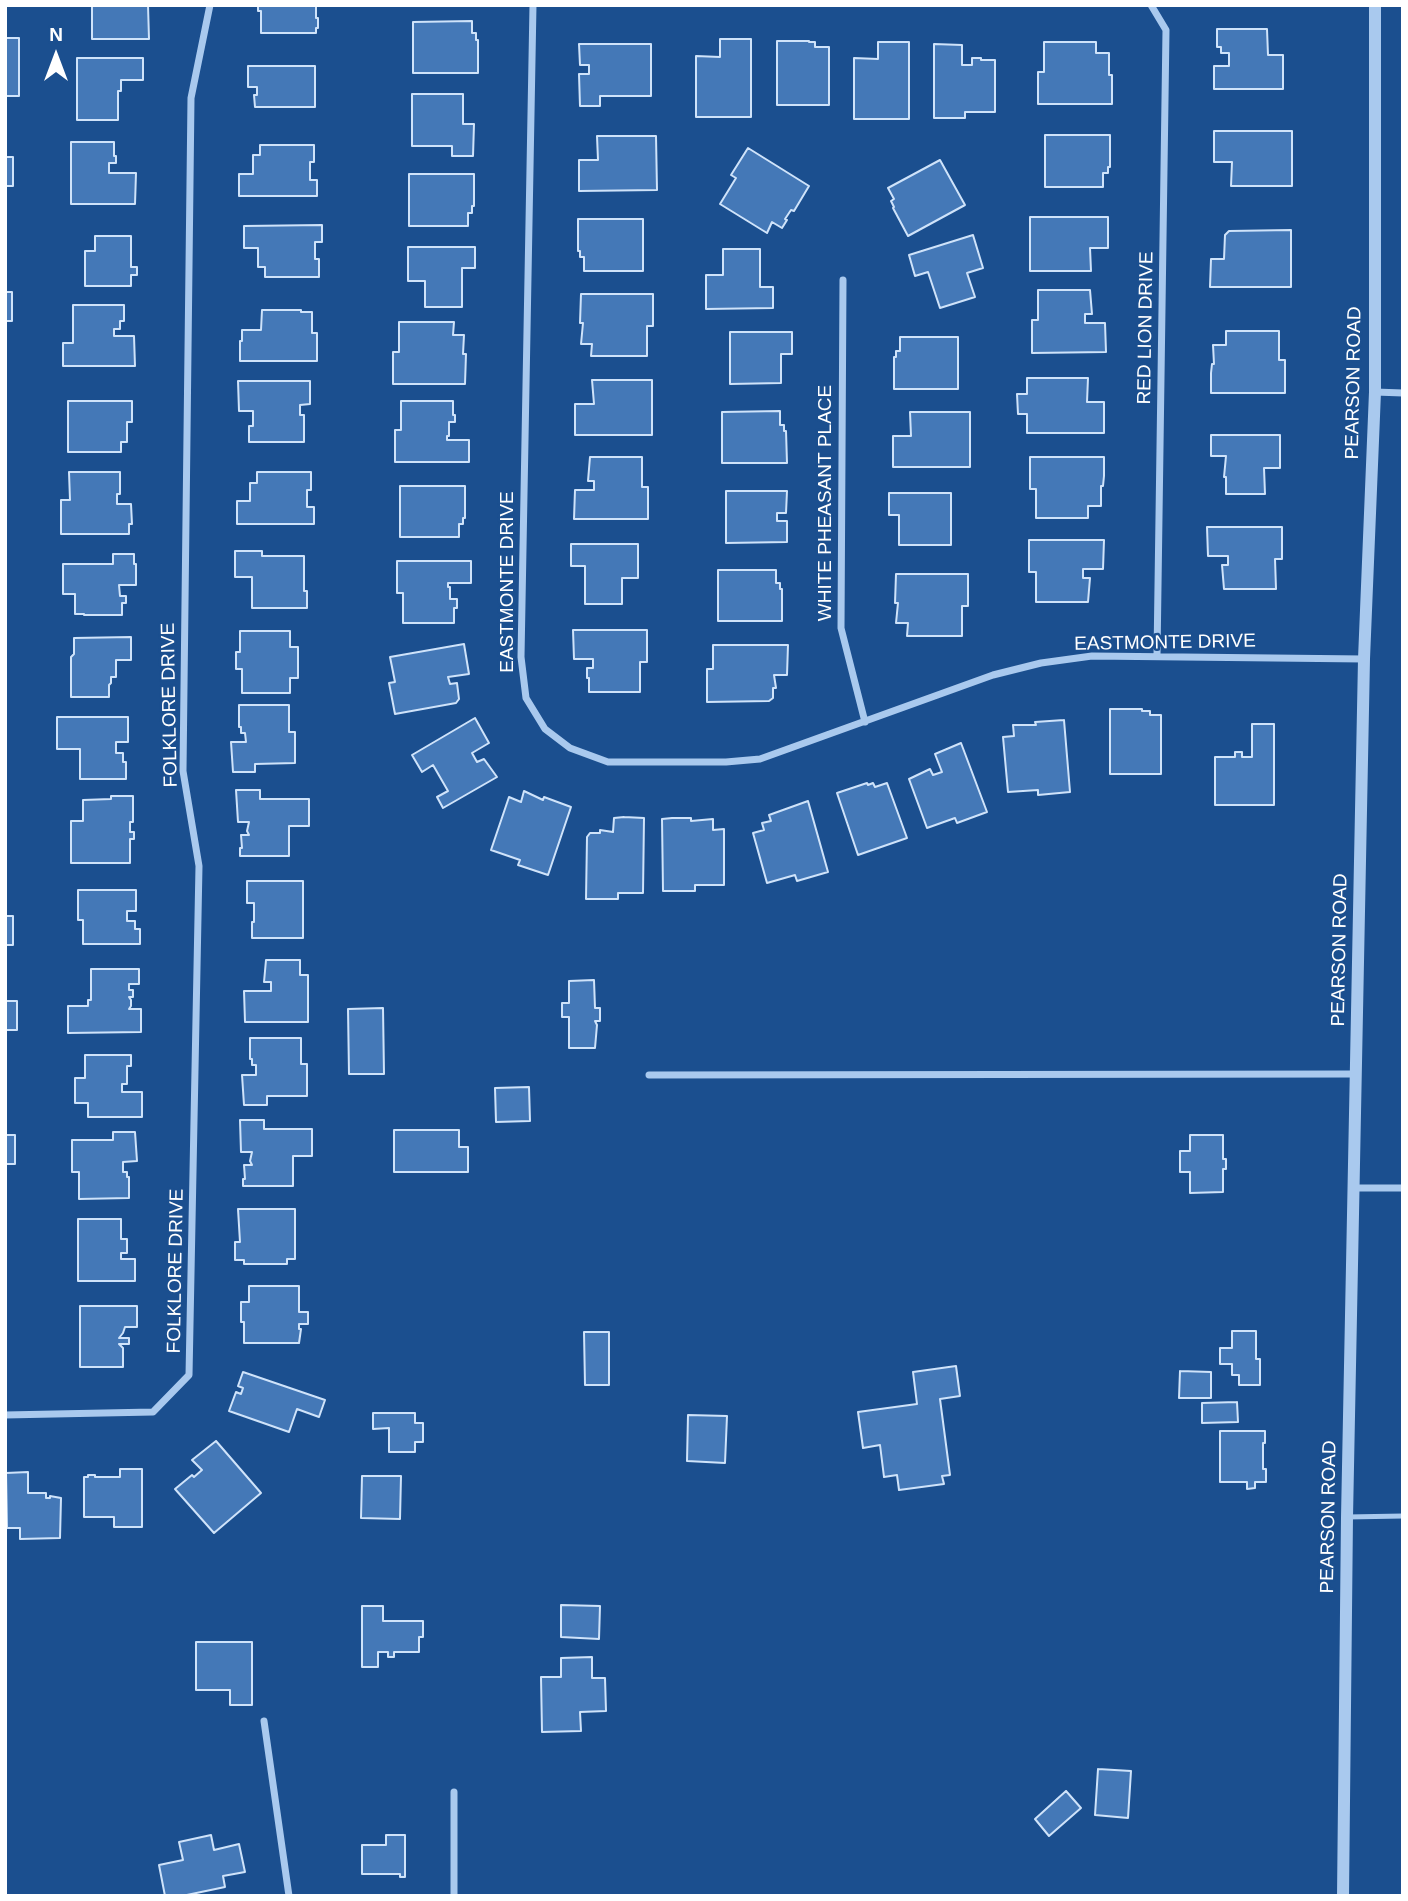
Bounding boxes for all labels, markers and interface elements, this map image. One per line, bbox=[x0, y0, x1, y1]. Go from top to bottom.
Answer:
north arrow bbox=[21, 21, 91, 91]
text: N bbox=[49, 24, 63, 45]
street label: RED LION DRIVE bbox=[1133, 251, 1159, 405]
street label: PEARSON ROAD bbox=[1341, 306, 1367, 460]
street label: WHITE PHEASANT PLACE bbox=[815, 385, 837, 621]
street label: EASTMONTE DRIVE bbox=[497, 491, 519, 673]
street label: FOLKLORE DRIVE bbox=[157, 622, 183, 788]
street label: EASTMONTE DRIVE bbox=[1074, 630, 1256, 656]
street label: PEARSON ROAD bbox=[1327, 873, 1353, 1027]
street label: FOLKLORE DRIVE bbox=[163, 1188, 189, 1354]
street label: PEARSON ROAD bbox=[1316, 1440, 1342, 1594]

